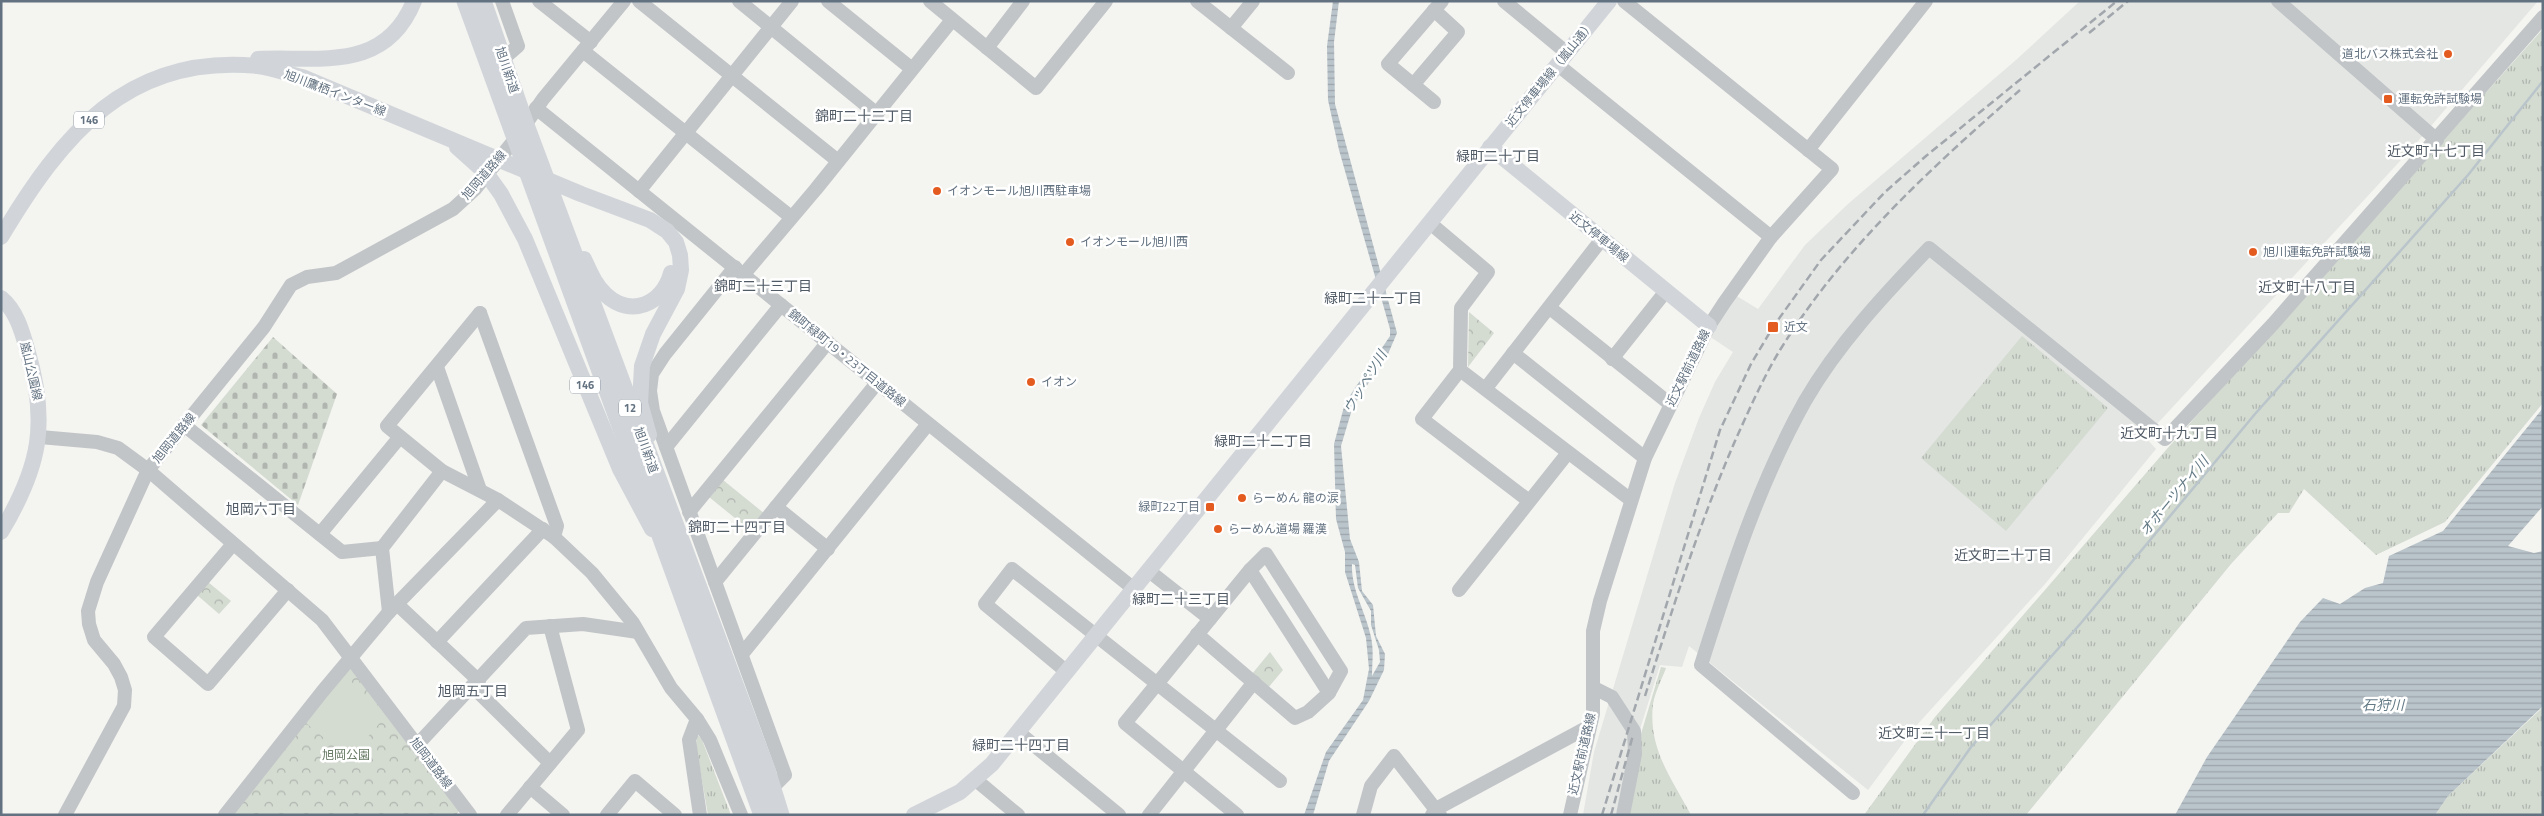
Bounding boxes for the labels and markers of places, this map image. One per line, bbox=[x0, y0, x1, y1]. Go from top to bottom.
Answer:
place label: 道北バス株式会社 bbox=[2342, 44, 2438, 63]
marker: 道北バス株式会社 bbox=[2442, 48, 2454, 60]
place label: 運転免許試験場 bbox=[2398, 89, 2482, 108]
marker: 運転免許試験場 bbox=[2382, 93, 2394, 105]
place label: イオンモール旭川西駐車場 bbox=[947, 181, 1091, 200]
marker: イオンモール旭川西駐車場 bbox=[931, 185, 943, 197]
place label: イオンモール旭川西 bbox=[1080, 232, 1188, 251]
marker: イオンモール旭川西 bbox=[1064, 236, 1076, 248]
place label: 旭川運転免許試験場 bbox=[2263, 242, 2371, 261]
marker: 旭川運転免許試験場 bbox=[2247, 246, 2259, 258]
place label: 近文 bbox=[1784, 317, 1808, 336]
marker: 近文 bbox=[1766, 320, 1780, 334]
place label: イオン bbox=[1041, 372, 1077, 391]
marker: イオン bbox=[1025, 376, 1037, 388]
place label: らーめん 龍の涙 bbox=[1252, 488, 1339, 507]
marker: らーめん 龍の涙 bbox=[1236, 492, 1248, 504]
place label: 緑町22丁目 bbox=[1139, 497, 1200, 516]
marker: 緑町22丁目 bbox=[1204, 501, 1216, 513]
place label: らーめん道場 羅漢 bbox=[1228, 519, 1327, 538]
marker: らーめん道場 羅漢 bbox=[1212, 523, 1224, 535]

